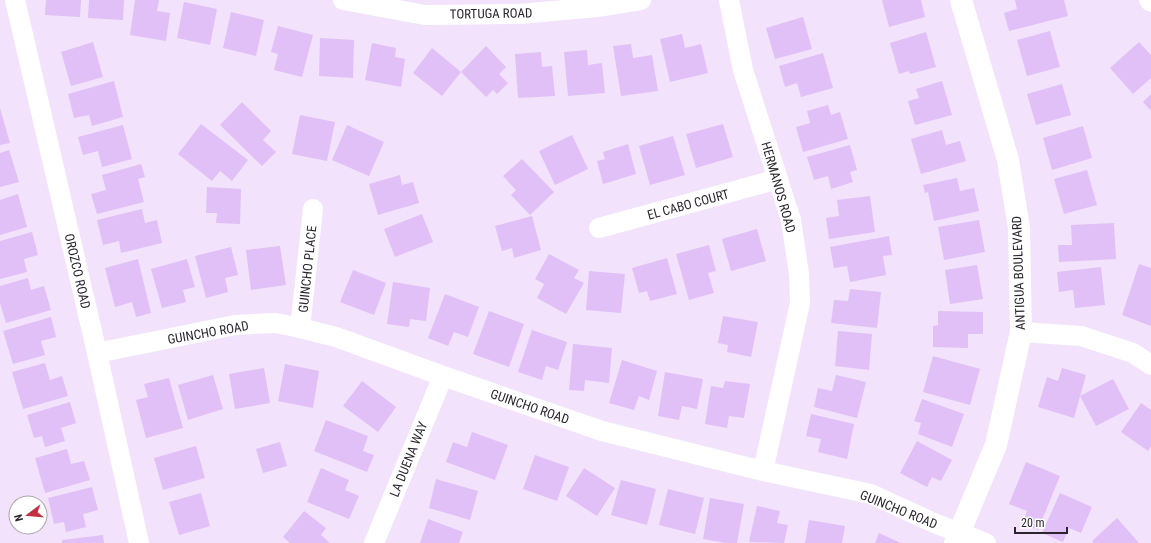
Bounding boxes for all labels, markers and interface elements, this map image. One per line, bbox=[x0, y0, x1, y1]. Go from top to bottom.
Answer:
street label: TORTUGA ROAD bbox=[450, 5, 532, 22]
street label: HERMANOS ROAD bbox=[758, 140, 799, 234]
street label: EL CABO COURT bbox=[646, 186, 731, 223]
street label: ANTIGUA BOULEVARD bbox=[1009, 216, 1028, 330]
street label: GUINCHO PLACE bbox=[295, 225, 320, 313]
street label: OROZCO ROAD bbox=[62, 232, 93, 310]
street label: GUINCHO ROAD bbox=[166, 318, 250, 347]
street label: GUINCHO ROAD bbox=[489, 386, 571, 427]
street label: LA DUENA WAY bbox=[387, 419, 430, 499]
street label: GUINCHO ROAD bbox=[858, 487, 940, 532]
north arrow bbox=[8, 495, 48, 535]
scale bar bbox=[1015, 509, 1067, 535]
text: N bbox=[12, 512, 26, 523]
text: 20 m bbox=[1021, 516, 1045, 530]

